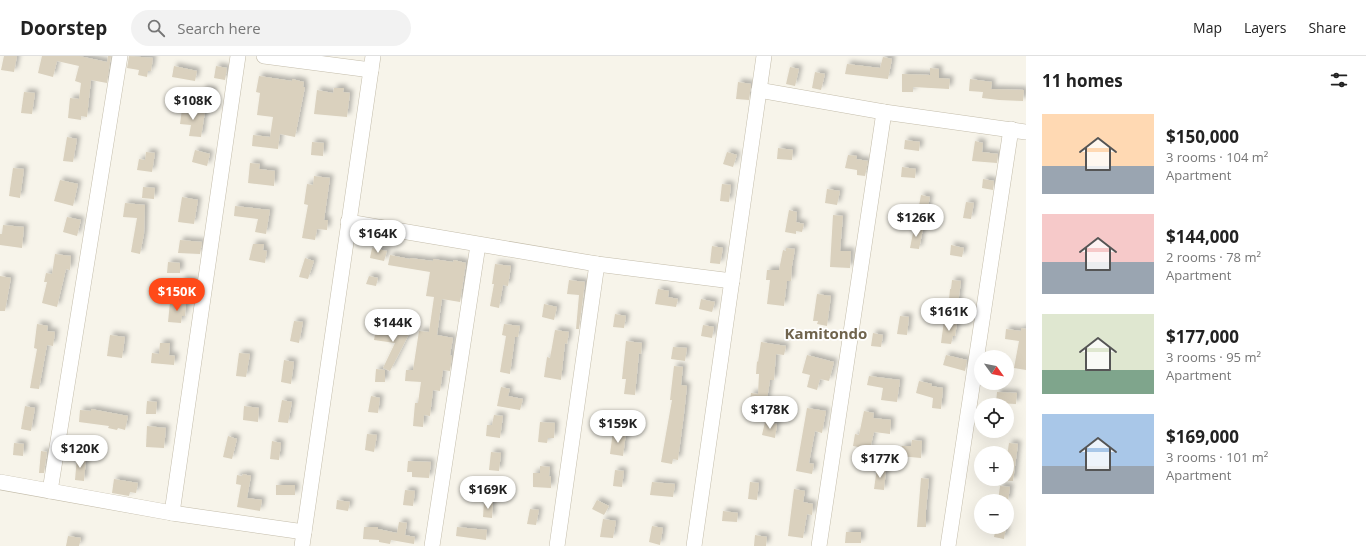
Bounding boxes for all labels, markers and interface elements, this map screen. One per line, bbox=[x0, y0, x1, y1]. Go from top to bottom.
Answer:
search box bbox=[131, 10, 411, 46]
text: Doorstep bbox=[20, 15, 107, 41]
icon: search bbox=[145, 17, 167, 39]
text: Search here bbox=[177, 18, 261, 38]
text: Map bbox=[1193, 18, 1222, 37]
text: Layers bbox=[1244, 18, 1286, 37]
text: Share bbox=[1308, 18, 1346, 37]
text: 11 homes bbox=[1042, 69, 1123, 92]
icon: filters bbox=[1328, 69, 1350, 91]
pin: $108K bbox=[165, 87, 221, 121]
text: $108K bbox=[174, 91, 212, 109]
text: $150,000 bbox=[1166, 125, 1239, 148]
icon: home bbox=[1074, 130, 1122, 178]
text: 3 rooms · 104 m² bbox=[1166, 148, 1268, 166]
text: Apartment bbox=[1166, 166, 1231, 184]
pin: $126K bbox=[888, 204, 944, 238]
text: $126K bbox=[897, 208, 935, 226]
pin: $164K bbox=[350, 220, 406, 254]
text: $164K bbox=[359, 224, 397, 242]
text: $144,000 bbox=[1166, 225, 1239, 248]
icon: home bbox=[1074, 230, 1122, 278]
text: 2 rooms · 78 m² bbox=[1166, 248, 1261, 266]
text: Apartment bbox=[1166, 266, 1231, 284]
pin: $150K bbox=[149, 278, 205, 312]
text: $150K bbox=[158, 282, 196, 300]
pin: $161K bbox=[921, 298, 977, 332]
text: $161K bbox=[930, 302, 968, 320]
pin: $144K bbox=[365, 309, 421, 343]
text: $144K bbox=[374, 313, 412, 331]
district label: Kamitondo bbox=[785, 323, 867, 343]
text: $177,000 bbox=[1166, 325, 1239, 348]
icon: home bbox=[1074, 330, 1122, 378]
text: 3 rooms · 95 m² bbox=[1166, 348, 1261, 366]
north arrow bbox=[974, 350, 1014, 390]
map controls bbox=[974, 350, 1014, 534]
text: Apartment bbox=[1166, 366, 1231, 384]
pin: $178K bbox=[742, 396, 798, 430]
button: locate bbox=[974, 398, 1014, 438]
text: $178K bbox=[751, 400, 789, 418]
pin: $159K bbox=[590, 410, 646, 444]
text: $159K bbox=[599, 414, 637, 432]
text: $169,000 bbox=[1166, 425, 1239, 448]
icon: home bbox=[1074, 430, 1122, 478]
pin: $120K bbox=[52, 435, 108, 469]
text: $120K bbox=[61, 439, 99, 457]
pin: $177K bbox=[852, 445, 908, 479]
button: + bbox=[974, 446, 1014, 486]
text: 3 rooms · 101 m² bbox=[1166, 448, 1268, 466]
text: $177K bbox=[861, 449, 899, 467]
text: Apartment bbox=[1166, 466, 1231, 484]
pin: $169K bbox=[460, 476, 516, 510]
text: $169K bbox=[469, 480, 507, 498]
button: − bbox=[974, 494, 1014, 534]

